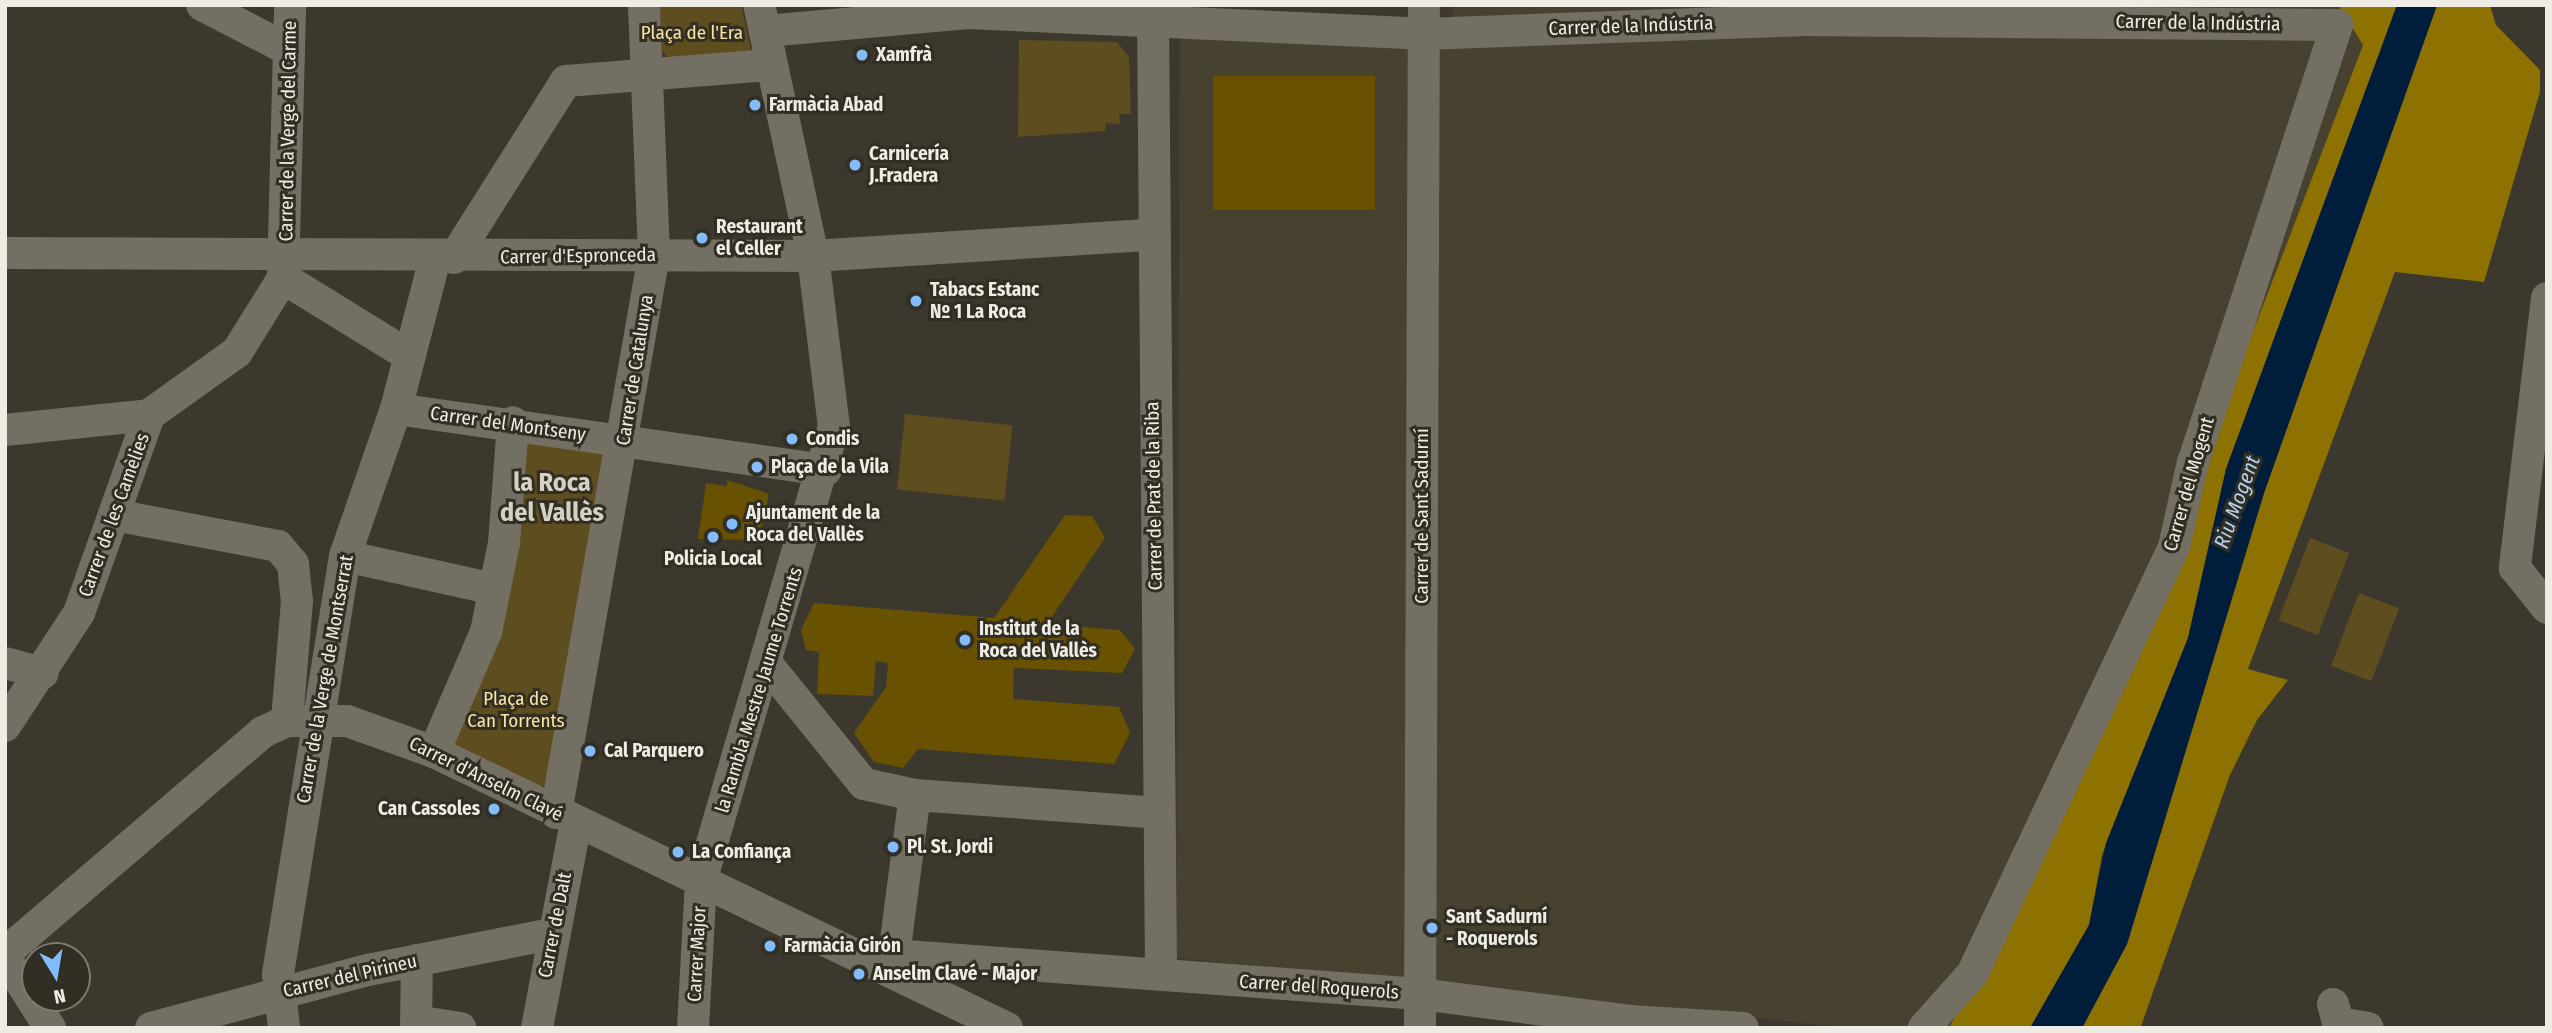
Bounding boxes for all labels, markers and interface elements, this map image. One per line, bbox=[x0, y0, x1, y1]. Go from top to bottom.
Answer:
street label: Carrer de la Indústria bbox=[2115, 10, 2281, 36]
street label: Carrer de la Indústria bbox=[1548, 12, 1714, 40]
street label: Carrer de la Verge del Carme bbox=[275, 21, 301, 241]
park label: Plaça de l'Era bbox=[641, 22, 743, 44]
place label: Xamfrà bbox=[876, 44, 932, 66]
marker: Xamfrà bbox=[854, 47, 870, 63]
place label: Farmàcia Abad bbox=[769, 94, 883, 116]
marker: Farmàcia Abad bbox=[747, 97, 763, 113]
place label: Carnicería J.Fradera bbox=[869, 143, 949, 187]
marker: Carnicería J.Fradera bbox=[847, 157, 863, 173]
place label: Restaurant el Celler bbox=[716, 216, 803, 260]
marker: Restaurant el Celler bbox=[694, 230, 710, 246]
street label: Carrer d'Espronceda bbox=[500, 243, 656, 269]
place label: Tabacs Estanc Nº 1 La Roca bbox=[930, 279, 1039, 323]
street label: Carrer de Catalunya bbox=[612, 293, 658, 447]
marker: Tabacs Estanc Nº 1 La Roca bbox=[908, 293, 924, 309]
street label: Carrer de Prat de la Riba bbox=[1141, 401, 1167, 591]
street label: Carrer del Montseny bbox=[429, 402, 587, 446]
street label: Carrer del Mogent bbox=[2159, 414, 2219, 554]
place label: Condis bbox=[806, 428, 859, 450]
street label: Carrer de Sant Sadurní bbox=[1411, 428, 1433, 604]
street label: Carrer de les Camèlies bbox=[74, 430, 154, 600]
marker: Condis bbox=[784, 431, 800, 447]
water label: Riu Mogent bbox=[2209, 452, 2265, 552]
place label: Plaça de la Vila bbox=[771, 456, 889, 478]
marker: Plaça de la Vila bbox=[749, 459, 765, 475]
district label: la Roca del Vallès bbox=[500, 467, 604, 528]
place label: Ajuntament de la Roca del Vallès bbox=[746, 502, 880, 546]
marker: Ajuntament de la Roca del Vallès bbox=[724, 516, 740, 532]
marker: Policia Local bbox=[705, 529, 721, 545]
place label: Policia Local bbox=[664, 548, 762, 570]
street label: Carrer de la Verge de Montserrat bbox=[292, 553, 358, 805]
street label: la Rambla Mestre Jaume Torrents bbox=[711, 564, 807, 816]
place label: Institut de la Roca del Vallès bbox=[979, 618, 1097, 662]
marker: Institut de la Roca del Vallès bbox=[957, 632, 973, 648]
park label: Plaça de Can Torrents bbox=[467, 688, 565, 732]
street label: Carrer d'Anselm Clavé bbox=[405, 732, 567, 826]
place label: Cal Parquero bbox=[604, 740, 704, 762]
marker: Cal Parquero bbox=[582, 743, 598, 759]
place label: Can Cassoles bbox=[378, 798, 480, 820]
marker: Can Cassoles bbox=[486, 801, 502, 817]
place label: Pl. St. Jordi bbox=[907, 836, 993, 858]
marker: Pl. St. Jordi bbox=[885, 839, 901, 855]
place label: La Confiança bbox=[692, 841, 791, 863]
marker: La Confiança bbox=[670, 844, 686, 860]
street label: Carrer de Dalt bbox=[534, 870, 576, 980]
street label: Carrer Major bbox=[683, 905, 711, 1003]
place label: Sant Sadurní - Roquerols bbox=[1446, 906, 1547, 950]
marker: Sant Sadurní - Roquerols bbox=[1424, 920, 1440, 936]
place label: Farmàcia Girón bbox=[784, 935, 901, 957]
marker: Farmàcia Girón bbox=[762, 938, 778, 954]
north arrow bbox=[21, 942, 91, 1012]
street label: Carrer del Pirineu bbox=[281, 950, 419, 1002]
place label: Anselm Clavé - Major bbox=[873, 963, 1037, 985]
marker: Anselm Clavé - Major bbox=[851, 966, 867, 982]
street label: Carrer del Roquerols bbox=[1238, 970, 1400, 1004]
text: N bbox=[52, 984, 68, 1009]

